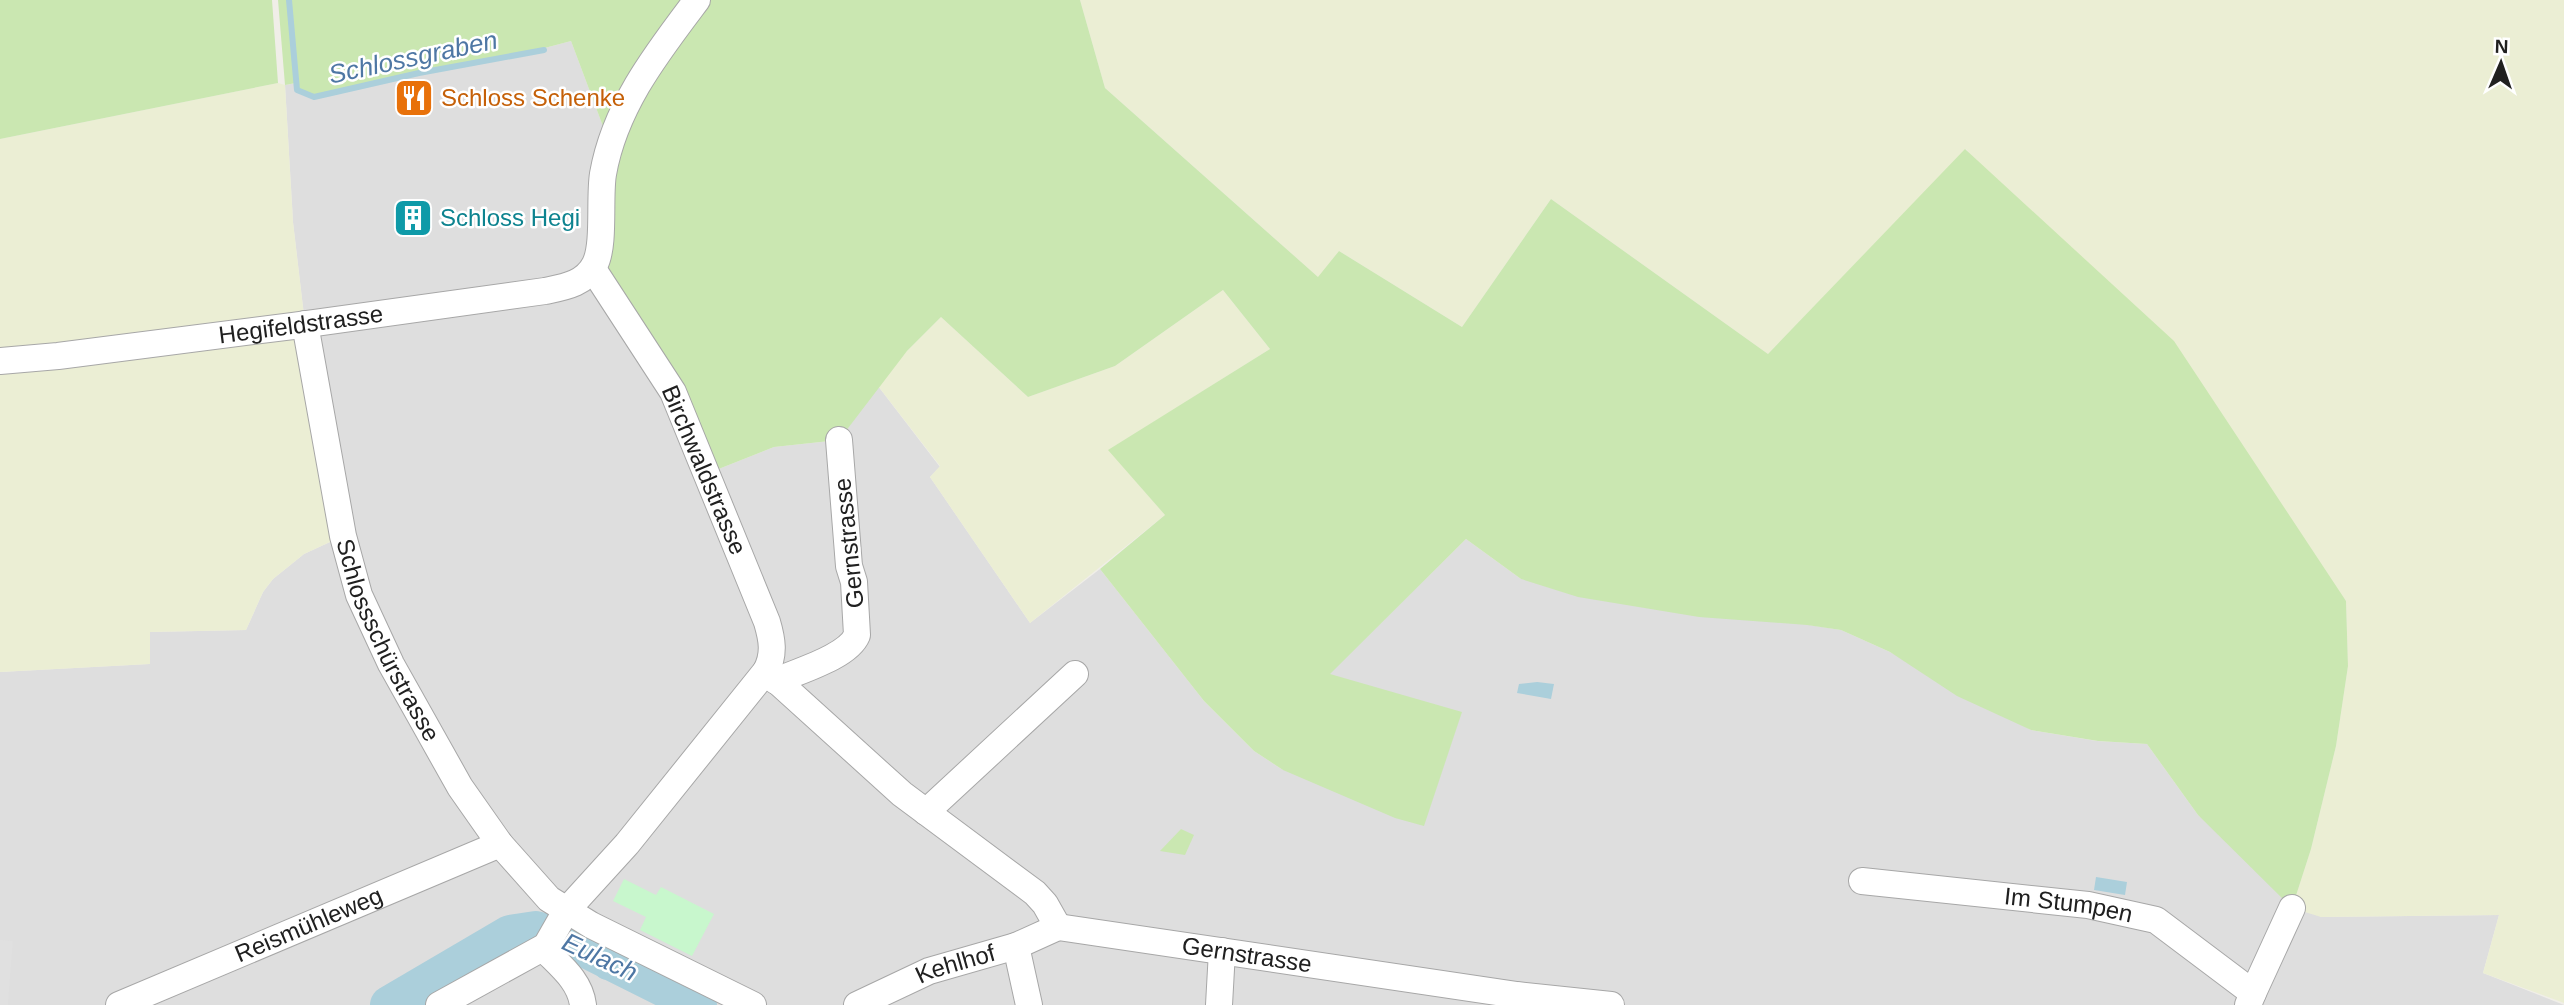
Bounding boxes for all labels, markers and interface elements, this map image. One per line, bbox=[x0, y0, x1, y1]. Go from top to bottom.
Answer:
water label: Schlossgraben bbox=[326, 24, 500, 90]
north arrow bbox=[2466, 28, 2536, 98]
text: N bbox=[2494, 36, 2509, 57]
restaurant icon: Schloss Schenke bbox=[393, 77, 435, 119]
place label: Schloss Schenke bbox=[441, 84, 625, 111]
building icon: Schloss Hegi bbox=[392, 197, 434, 239]
place label: Schloss Hegi bbox=[440, 204, 580, 231]
street label: Hegifeldstrasse bbox=[217, 300, 385, 348]
street label: Birchwaldstrasse bbox=[657, 381, 752, 559]
street label: Gernstrasse bbox=[828, 477, 869, 609]
street label: Schlossschürstrasse bbox=[331, 536, 446, 746]
street label: Reismühleweg bbox=[231, 881, 386, 967]
street label: Im Stumpen bbox=[2003, 882, 2135, 927]
water label: Eulach bbox=[558, 927, 642, 987]
street label: Gernstrasse bbox=[1180, 932, 1314, 977]
street label: Kehlhof bbox=[911, 939, 998, 988]

